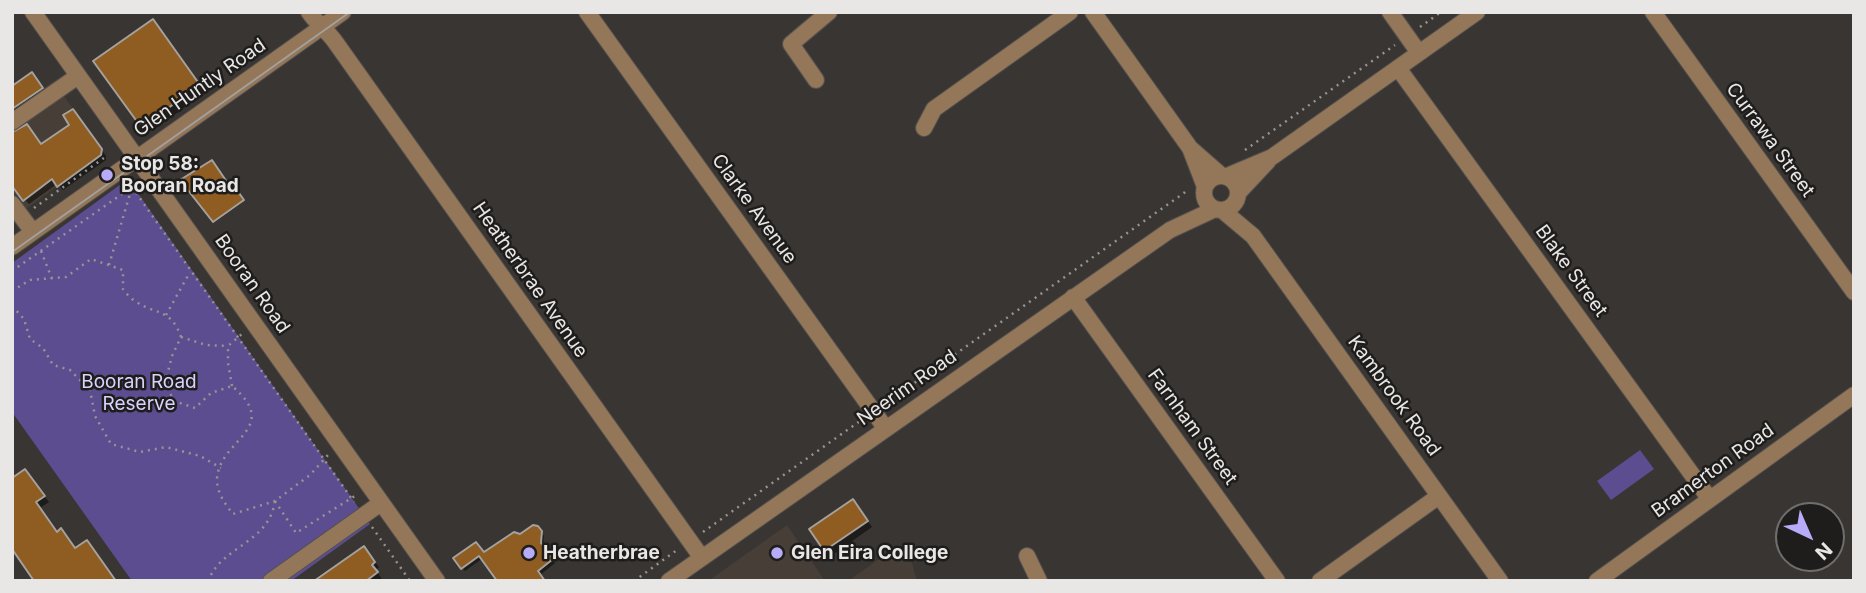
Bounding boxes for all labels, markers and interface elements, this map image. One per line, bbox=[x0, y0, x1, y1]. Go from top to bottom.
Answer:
street label: Glen Huntly Road bbox=[130, 34, 270, 142]
street label: Currawa Street bbox=[1721, 78, 1819, 202]
street label: Clarke Avenue bbox=[707, 150, 801, 268]
place label: Stop 58: Booran Road bbox=[121, 153, 239, 197]
marker: Stop 58: Booran Road bbox=[99, 167, 115, 183]
street label: Heatherbrae Avenue bbox=[468, 198, 592, 362]
street label: Blake Street bbox=[1530, 221, 1612, 321]
street label: Booran Road bbox=[210, 230, 294, 338]
street label: Kambrook Road bbox=[1343, 331, 1445, 461]
street label: Neerim Road bbox=[853, 345, 961, 431]
street label: Farnham Street bbox=[1142, 365, 1242, 489]
park label: Booran Road Reserve bbox=[81, 371, 197, 415]
street label: Bramerton Road bbox=[1648, 419, 1778, 523]
north arrow bbox=[1775, 502, 1845, 572]
text: N bbox=[1810, 538, 1837, 564]
place label: Heatherbrae bbox=[543, 542, 660, 564]
place label: Glen Eira College bbox=[791, 542, 948, 564]
marker: Heatherbrae bbox=[521, 545, 537, 561]
marker: Glen Eira College bbox=[769, 545, 785, 561]

